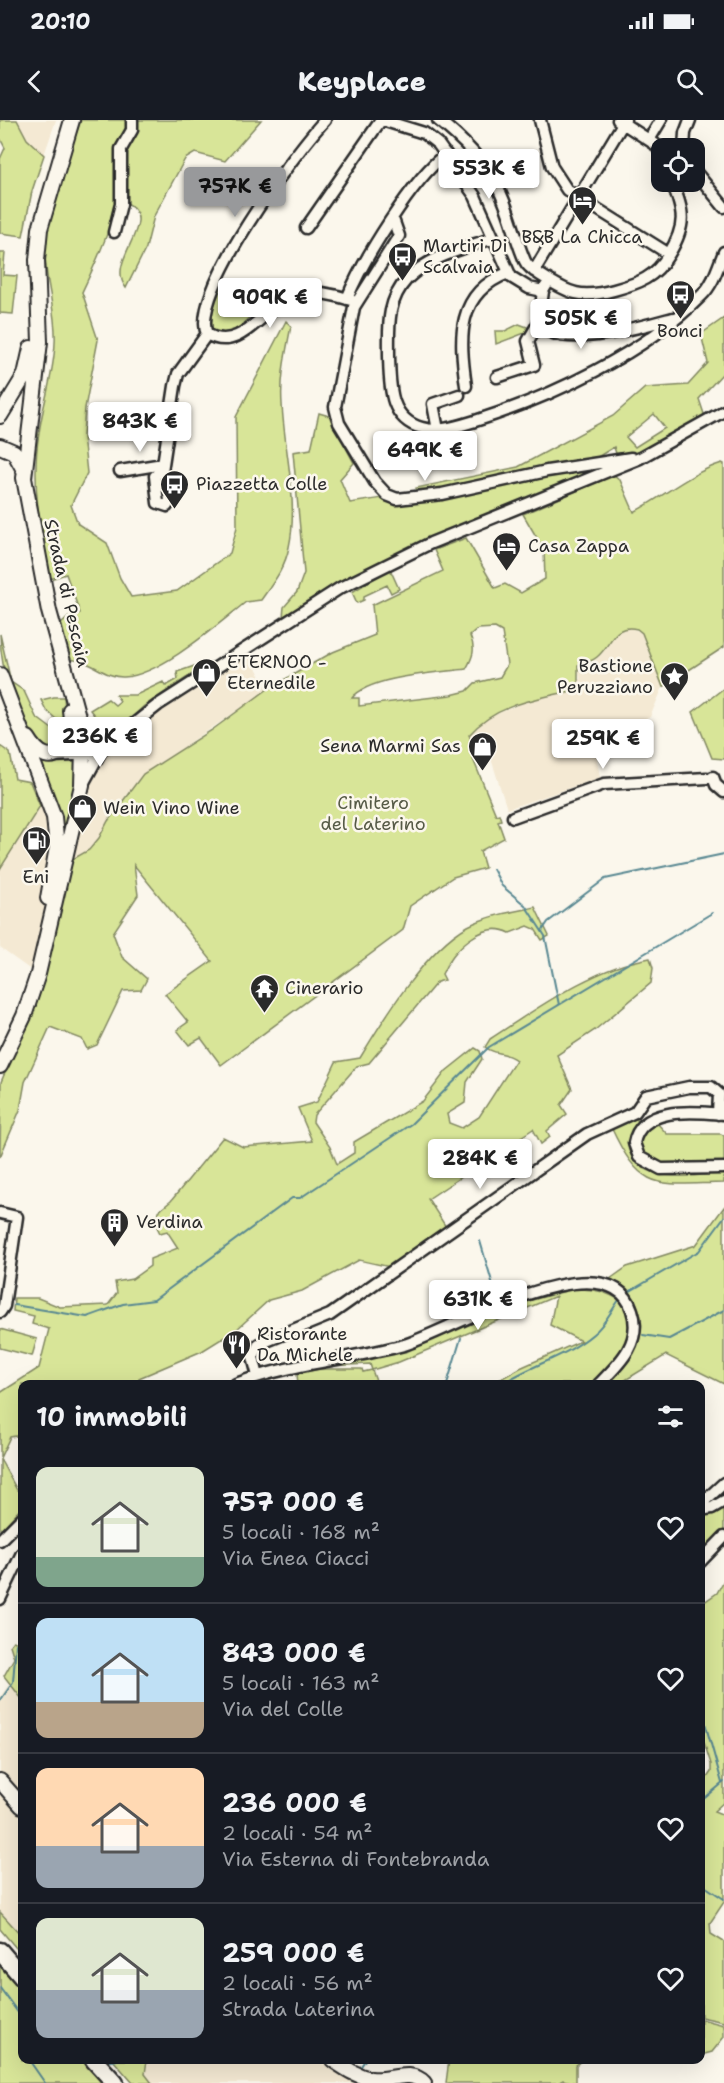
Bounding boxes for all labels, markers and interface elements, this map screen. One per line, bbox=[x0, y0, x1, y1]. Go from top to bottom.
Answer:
text: 20:10 bbox=[30, 7, 91, 36]
text: Keyplace bbox=[298, 63, 426, 100]
icon: back bbox=[18, 65, 51, 98]
icon: search bbox=[673, 65, 706, 98]
map controls bbox=[651, 138, 705, 192]
button: locate bbox=[651, 138, 705, 192]
pin: 553K € bbox=[440, 149, 538, 200]
text: 553K € bbox=[452, 155, 526, 181]
pin: 757K € bbox=[186, 167, 284, 218]
text: 757K € bbox=[198, 173, 272, 199]
hotel icon: B&B La Chicca bbox=[566, 184, 598, 226]
place label: B&B La Chicca bbox=[522, 225, 642, 249]
place label: Martiri Di Scalvaia bbox=[423, 234, 508, 279]
bus stop icon: Martiri Di Scalvaia bbox=[386, 240, 418, 282]
pin: 909K € bbox=[221, 278, 319, 329]
bus stop icon: Bonci bbox=[664, 278, 696, 320]
text: 909K € bbox=[232, 284, 308, 310]
pin: 505K € bbox=[532, 299, 630, 350]
text: 505K € bbox=[544, 305, 618, 331]
place label: Bonci bbox=[657, 319, 703, 343]
pin: 843K € bbox=[91, 402, 189, 453]
text: 843K € bbox=[102, 408, 178, 434]
pin: 649K € bbox=[376, 431, 474, 482]
text: 649K € bbox=[387, 437, 463, 463]
bus stop icon: Piazzetta Colle bbox=[159, 468, 191, 510]
place label: Piazzetta Colle bbox=[196, 472, 327, 496]
street label: Strada di Pescaia bbox=[38, 517, 96, 669]
hotel icon: Casa Zappa bbox=[491, 530, 523, 572]
place label: Casa Zappa bbox=[528, 534, 629, 558]
place label: ETERNOO - Eternedile bbox=[227, 650, 327, 695]
place label: Bastione Peruzziano bbox=[557, 654, 653, 699]
shop icon: ETERNOO - Eternedile bbox=[190, 656, 222, 698]
place icon: Bastione Peruzziano bbox=[658, 660, 690, 702]
pin: 236K € bbox=[51, 717, 149, 768]
pin: 259K € bbox=[554, 719, 652, 770]
text: 236K € bbox=[62, 723, 138, 749]
text: 259K € bbox=[566, 725, 640, 751]
shop icon: Sena Marmi Sas bbox=[466, 730, 498, 772]
place label: Sena Marmi Sas bbox=[320, 734, 461, 758]
park label: Cimitero del Laterino bbox=[320, 791, 426, 836]
shop icon: Wein Vino Wine bbox=[66, 792, 98, 834]
place label: Wein Vino Wine bbox=[103, 796, 240, 820]
fuel station icon: Eni bbox=[20, 824, 52, 866]
place label: Eni bbox=[23, 865, 49, 889]
temple icon: Cinerario bbox=[248, 972, 280, 1014]
place label: Cinerario bbox=[285, 976, 363, 1000]
pin: 284K € bbox=[431, 1139, 529, 1190]
text: 284K € bbox=[442, 1145, 518, 1171]
building icon: Verdina bbox=[99, 1206, 131, 1248]
place label: Verdina bbox=[136, 1210, 203, 1234]
pin: 631K € bbox=[429, 1280, 527, 1331]
text: 631K € bbox=[443, 1286, 513, 1312]
place label: Ristorante Da Michele bbox=[257, 1322, 353, 1367]
restaurant icon: Ristorante Da Michele bbox=[220, 1328, 252, 1370]
text: 10 immobili bbox=[36, 1399, 187, 1434]
icon: filters bbox=[654, 1400, 687, 1433]
text: 757 000 € bbox=[222, 1484, 364, 1519]
icon: home bbox=[84, 1491, 156, 1563]
icon: heart bbox=[654, 1511, 687, 1544]
text: 5 locali · 168 m² bbox=[222, 1519, 380, 1545]
text: Via Enea Ciacci bbox=[222, 1545, 369, 1571]
text: 843 000 € bbox=[222, 1635, 366, 1670]
icon: home bbox=[84, 1642, 156, 1714]
icon: heart bbox=[654, 1662, 687, 1695]
text: 5 locali · 163 m² bbox=[222, 1670, 379, 1696]
text: Via del Colle bbox=[222, 1696, 344, 1722]
text: 236 000 € bbox=[222, 1785, 367, 1820]
icon: home bbox=[84, 1792, 156, 1864]
icon: heart bbox=[654, 1812, 687, 1845]
text: 2 locali · 54 m² bbox=[222, 1820, 373, 1846]
text: Via Esterna di Fontebranda bbox=[222, 1846, 489, 1872]
text: 259 000 € bbox=[222, 1935, 365, 1970]
icon: home bbox=[84, 1942, 156, 2014]
icon: heart bbox=[654, 1962, 687, 1995]
text: 2 locali · 56 m² bbox=[222, 1970, 373, 1996]
text: Strada Laterina bbox=[222, 1996, 375, 2022]

